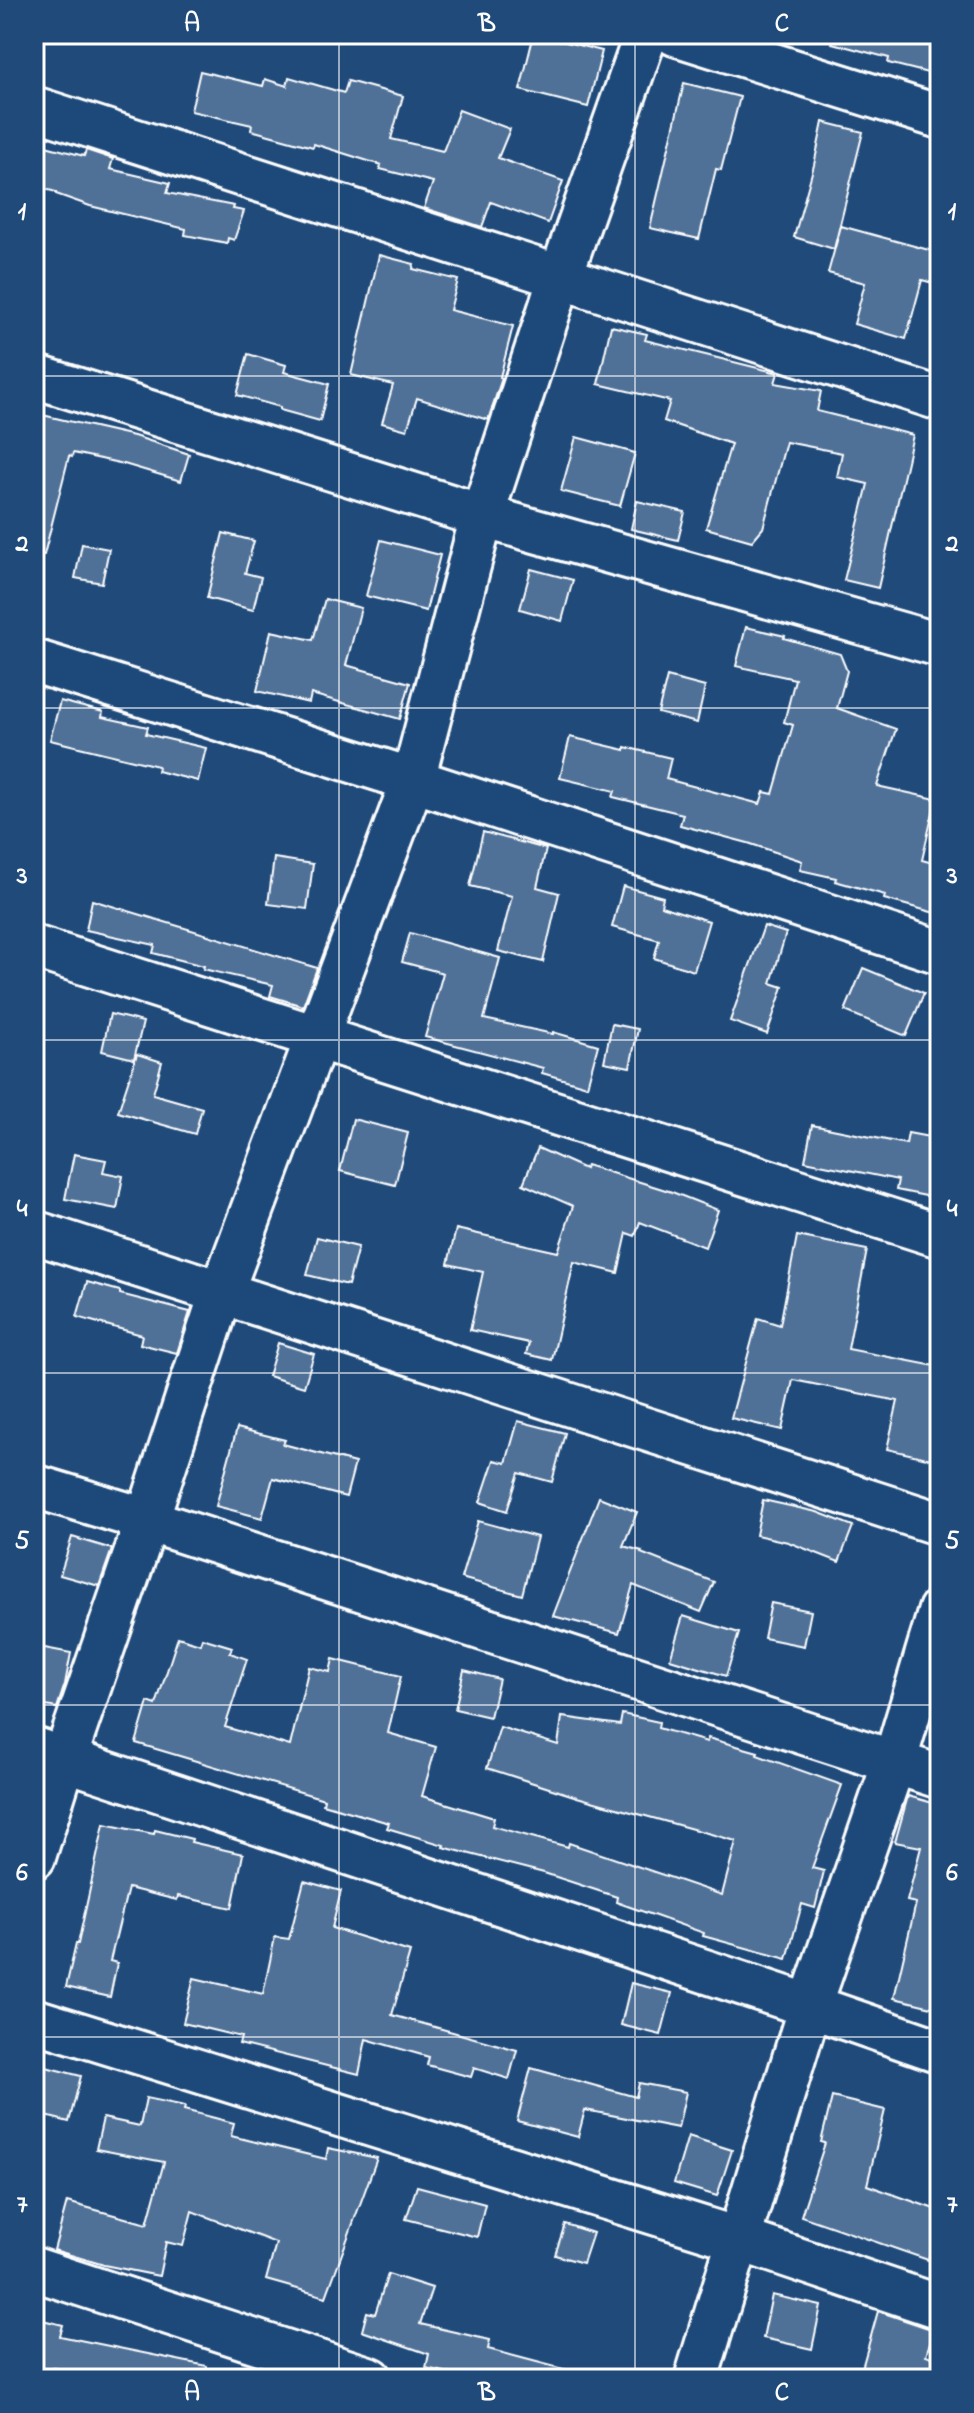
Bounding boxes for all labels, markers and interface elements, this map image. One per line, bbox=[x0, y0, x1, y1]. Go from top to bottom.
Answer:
text: A bbox=[184, 6, 200, 44]
text: B bbox=[477, 6, 496, 44]
text: C bbox=[775, 6, 789, 44]
text: 1 bbox=[18, 194, 27, 232]
text: 1 bbox=[948, 194, 957, 232]
text: 2 bbox=[15, 526, 29, 564]
text: 2 bbox=[945, 526, 959, 564]
text: 3 bbox=[16, 858, 28, 896]
text: 3 bbox=[946, 858, 958, 896]
text: 4 bbox=[17, 1191, 28, 1229]
text: 4 bbox=[947, 1191, 958, 1229]
text: 5 bbox=[15, 1523, 30, 1561]
text: 5 bbox=[945, 1523, 960, 1561]
text: 6 bbox=[16, 1855, 28, 1893]
text: 6 bbox=[946, 1855, 958, 1893]
text: 7 bbox=[17, 2187, 28, 2225]
text: 7 bbox=[947, 2187, 958, 2225]
text: A bbox=[184, 2375, 200, 2413]
text: B bbox=[477, 2375, 496, 2413]
text: C bbox=[775, 2375, 789, 2413]

